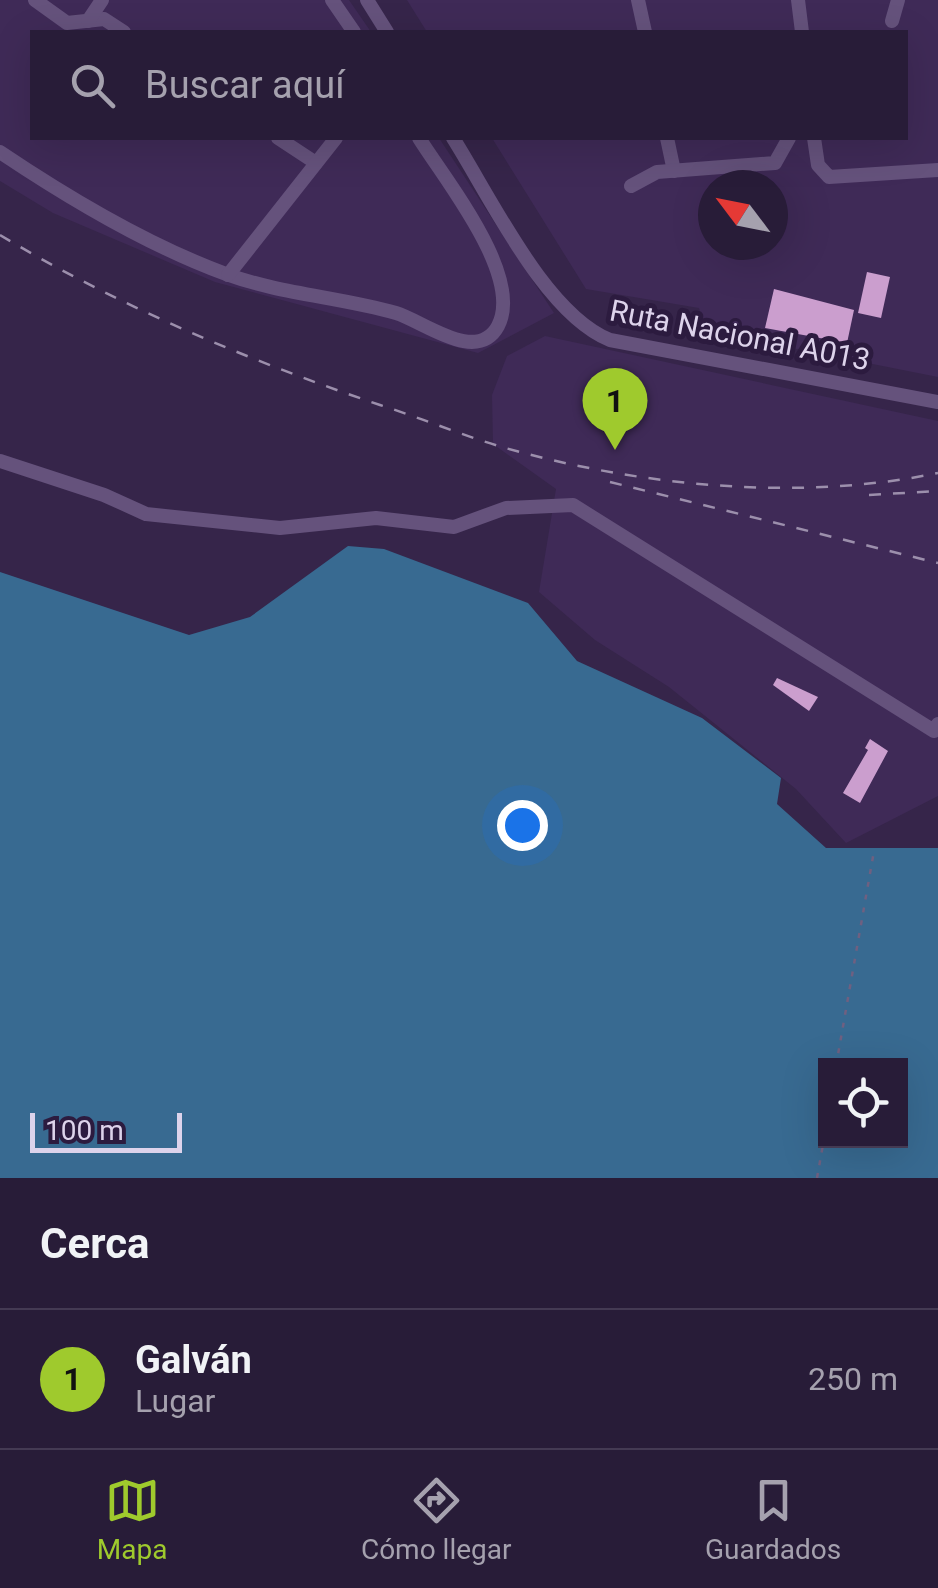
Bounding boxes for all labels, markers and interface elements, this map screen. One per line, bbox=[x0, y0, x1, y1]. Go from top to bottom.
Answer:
search box bbox=[30, 30, 908, 140]
icon: search bbox=[65, 58, 120, 113]
text: Buscar aquí bbox=[145, 63, 345, 107]
north arrow bbox=[698, 170, 788, 260]
street label: Ruta Nacional A013 bbox=[607, 293, 873, 377]
pin: 1 bbox=[582, 368, 648, 450]
your location bbox=[497, 800, 548, 851]
map controls bbox=[818, 1058, 908, 1148]
button: locate bbox=[818, 1058, 908, 1148]
scale bar bbox=[30, 1108, 182, 1152]
text: 100 m bbox=[45, 1114, 124, 1147]
text: Cerca bbox=[40, 1219, 150, 1268]
text: Galván bbox=[135, 1338, 252, 1382]
text: 1 bbox=[63, 1360, 82, 1398]
text: 250 m bbox=[808, 1360, 898, 1398]
text: Lugar bbox=[135, 1382, 215, 1420]
tab: Mapa bbox=[97, 1473, 167, 1566]
tab: Cómo llegar bbox=[361, 1473, 511, 1566]
tab: Guardados bbox=[705, 1473, 841, 1566]

